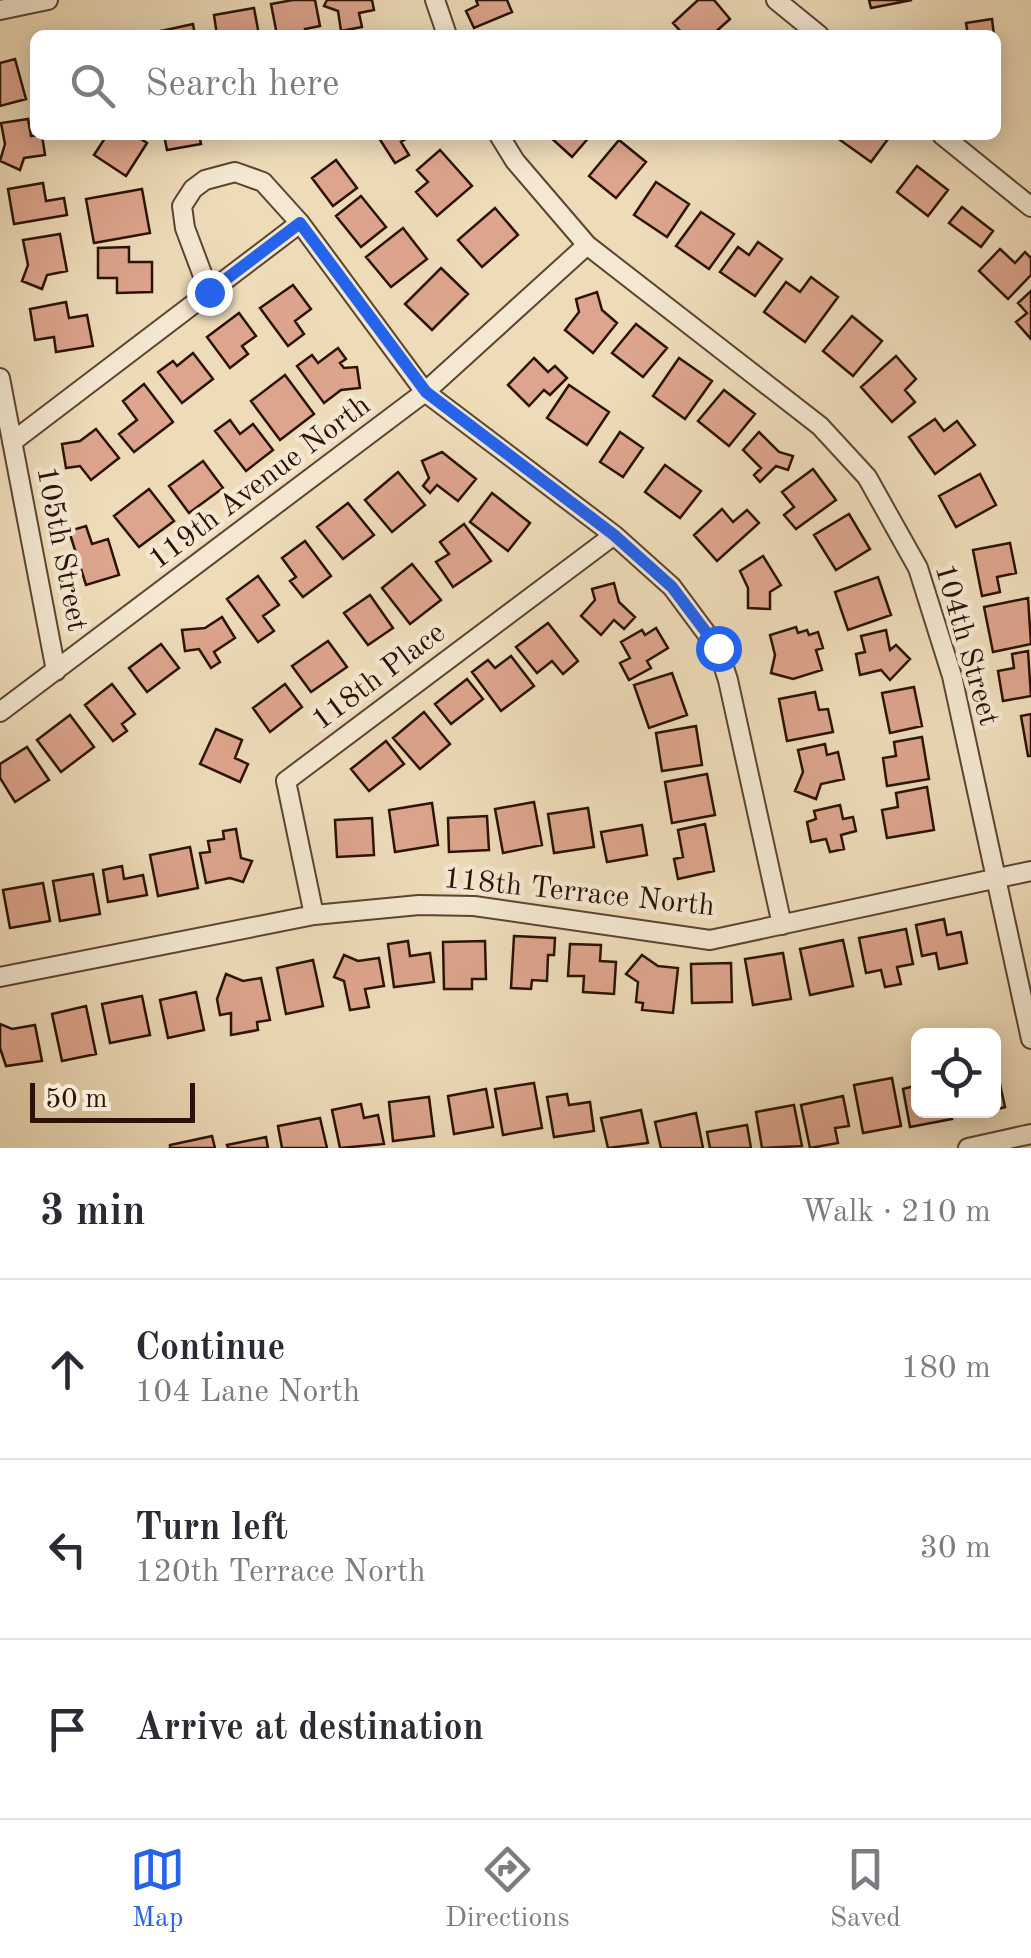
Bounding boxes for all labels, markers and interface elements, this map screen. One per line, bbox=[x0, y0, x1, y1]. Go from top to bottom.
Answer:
search box bbox=[30, 30, 1001, 140]
icon: search bbox=[65, 58, 120, 113]
text: Search here bbox=[145, 66, 340, 104]
route end bbox=[187, 270, 233, 316]
street label: 119th Avenue North bbox=[144, 390, 376, 576]
street label: 105th Street bbox=[30, 464, 92, 634]
street label: 104th Street bbox=[929, 561, 1003, 729]
street label: 118th Place bbox=[307, 618, 451, 736]
route start bbox=[696, 626, 742, 672]
street label: 118th Terrace North bbox=[442, 864, 716, 922]
map controls bbox=[911, 1028, 1001, 1118]
button: locate bbox=[911, 1028, 1001, 1118]
scale bar bbox=[30, 1078, 195, 1122]
text: 50 m bbox=[45, 1086, 108, 1114]
text: 3 min bbox=[40, 1192, 146, 1234]
text: Walk · 210 m bbox=[801, 1197, 991, 1229]
text: Continue bbox=[135, 1330, 285, 1368]
icon: ahead bbox=[40, 1342, 95, 1397]
text: 180 m bbox=[901, 1353, 991, 1385]
text: 104 Lane North bbox=[135, 1377, 360, 1409]
text: Turn left bbox=[135, 1510, 288, 1548]
icon: left bbox=[40, 1522, 95, 1577]
text: 30 m bbox=[920, 1533, 991, 1565]
text: 120th Terrace North bbox=[135, 1557, 426, 1589]
icon: arrive bbox=[40, 1702, 95, 1757]
text: Arrive at destination bbox=[135, 1710, 484, 1748]
tab: Map bbox=[130, 1842, 185, 1937]
tab: Directions bbox=[445, 1842, 570, 1937]
tab: Saved bbox=[830, 1842, 901, 1937]

